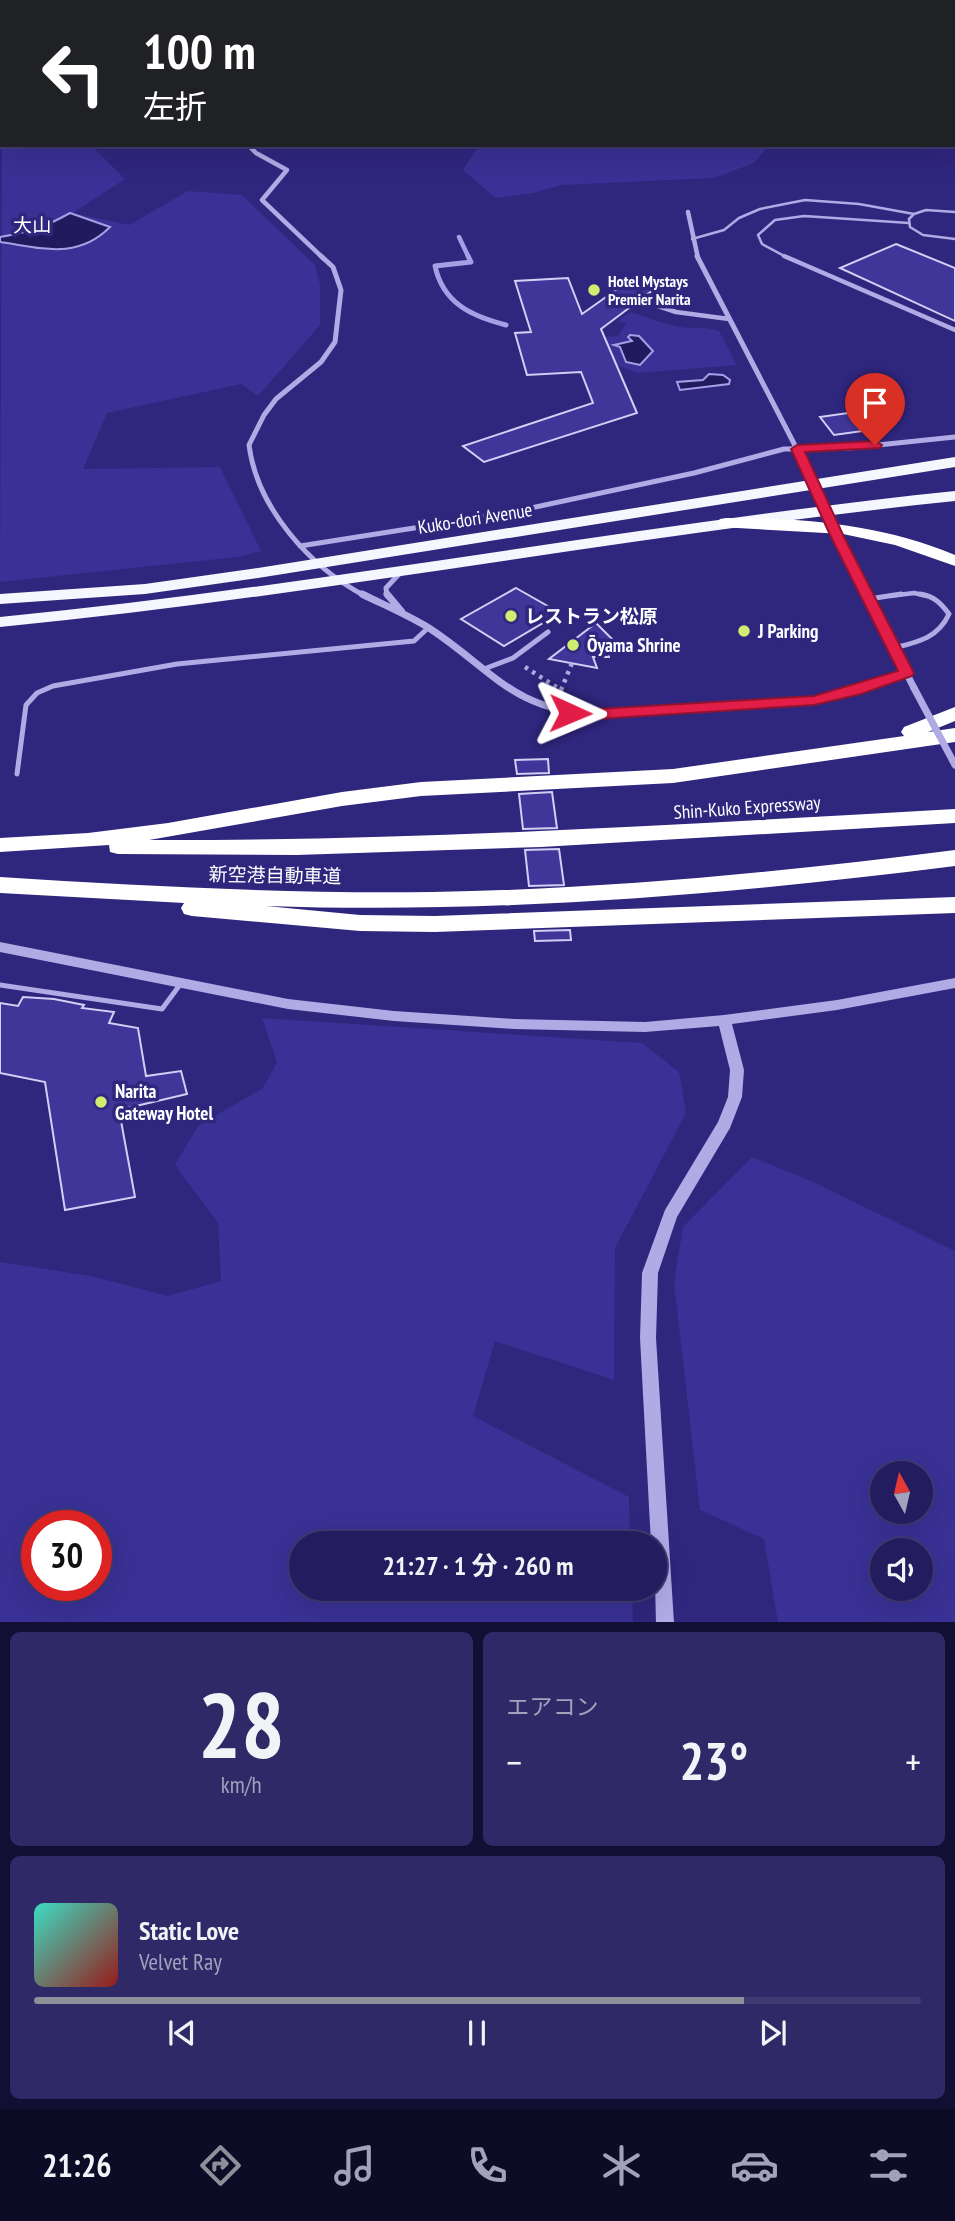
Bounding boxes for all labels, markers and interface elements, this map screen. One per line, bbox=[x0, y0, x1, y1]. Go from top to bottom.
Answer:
text: 100 m bbox=[143, 19, 256, 83]
icon: left bbox=[28, 28, 119, 119]
text: 左折 bbox=[143, 85, 207, 127]
district label: 大山 bbox=[13, 213, 51, 237]
place label: Hotel Mystays Premier Narita bbox=[608, 271, 691, 309]
marker: Hotel Mystays Premier Narita bbox=[586, 282, 602, 298]
pin bbox=[845, 373, 905, 445]
icon: arrive bbox=[856, 384, 894, 422]
street label: Kuko-dori Avenue bbox=[416, 497, 534, 539]
place label: レストラン松原 bbox=[525, 604, 658, 628]
marker: レストラン松原 bbox=[503, 608, 519, 624]
place label: J Parking bbox=[757, 619, 818, 643]
marker: J Parking bbox=[736, 623, 752, 639]
place label: Ōyama Shrine bbox=[587, 633, 681, 657]
marker: Ōyama Shrine bbox=[565, 637, 581, 653]
position arrow bbox=[533, 676, 607, 750]
street label: Shin-Kuko Expressway bbox=[673, 790, 822, 824]
street label: 新空港自動車道 bbox=[208, 862, 342, 888]
place label: Narita Gateway Hotel bbox=[115, 1079, 213, 1125]
marker: Narita Gateway Hotel bbox=[93, 1094, 109, 1110]
north arrow bbox=[870, 1461, 933, 1524]
map controls bbox=[870, 1461, 933, 1601]
speed limit sign: 30 bbox=[21, 1510, 112, 1601]
button: sound bbox=[870, 1538, 933, 1601]
text: 21:27 · 1 分 · 260 m bbox=[382, 1549, 574, 1582]
text: 28 bbox=[198, 1665, 285, 1783]
text: エアコン bbox=[507, 1692, 599, 1721]
text: 23° bbox=[679, 1727, 748, 1794]
text: − bbox=[507, 1737, 522, 1786]
text: + bbox=[905, 1737, 921, 1786]
text: km/h bbox=[221, 1770, 262, 1799]
text: Static Love bbox=[139, 1914, 239, 1947]
text: Velvet Ray bbox=[139, 1947, 222, 1976]
icon: previous bbox=[163, 2014, 201, 2052]
icon: pause bbox=[458, 2014, 496, 2052]
icon: next bbox=[754, 2014, 792, 2052]
icon: directions bbox=[196, 2141, 245, 2190]
icon: music bbox=[330, 2141, 379, 2190]
icon: phone bbox=[463, 2141, 512, 2190]
icon: climate bbox=[597, 2141, 646, 2190]
icon: car bbox=[730, 2141, 779, 2190]
icon: filters bbox=[864, 2141, 913, 2190]
text: 21:26 bbox=[42, 2144, 111, 2186]

